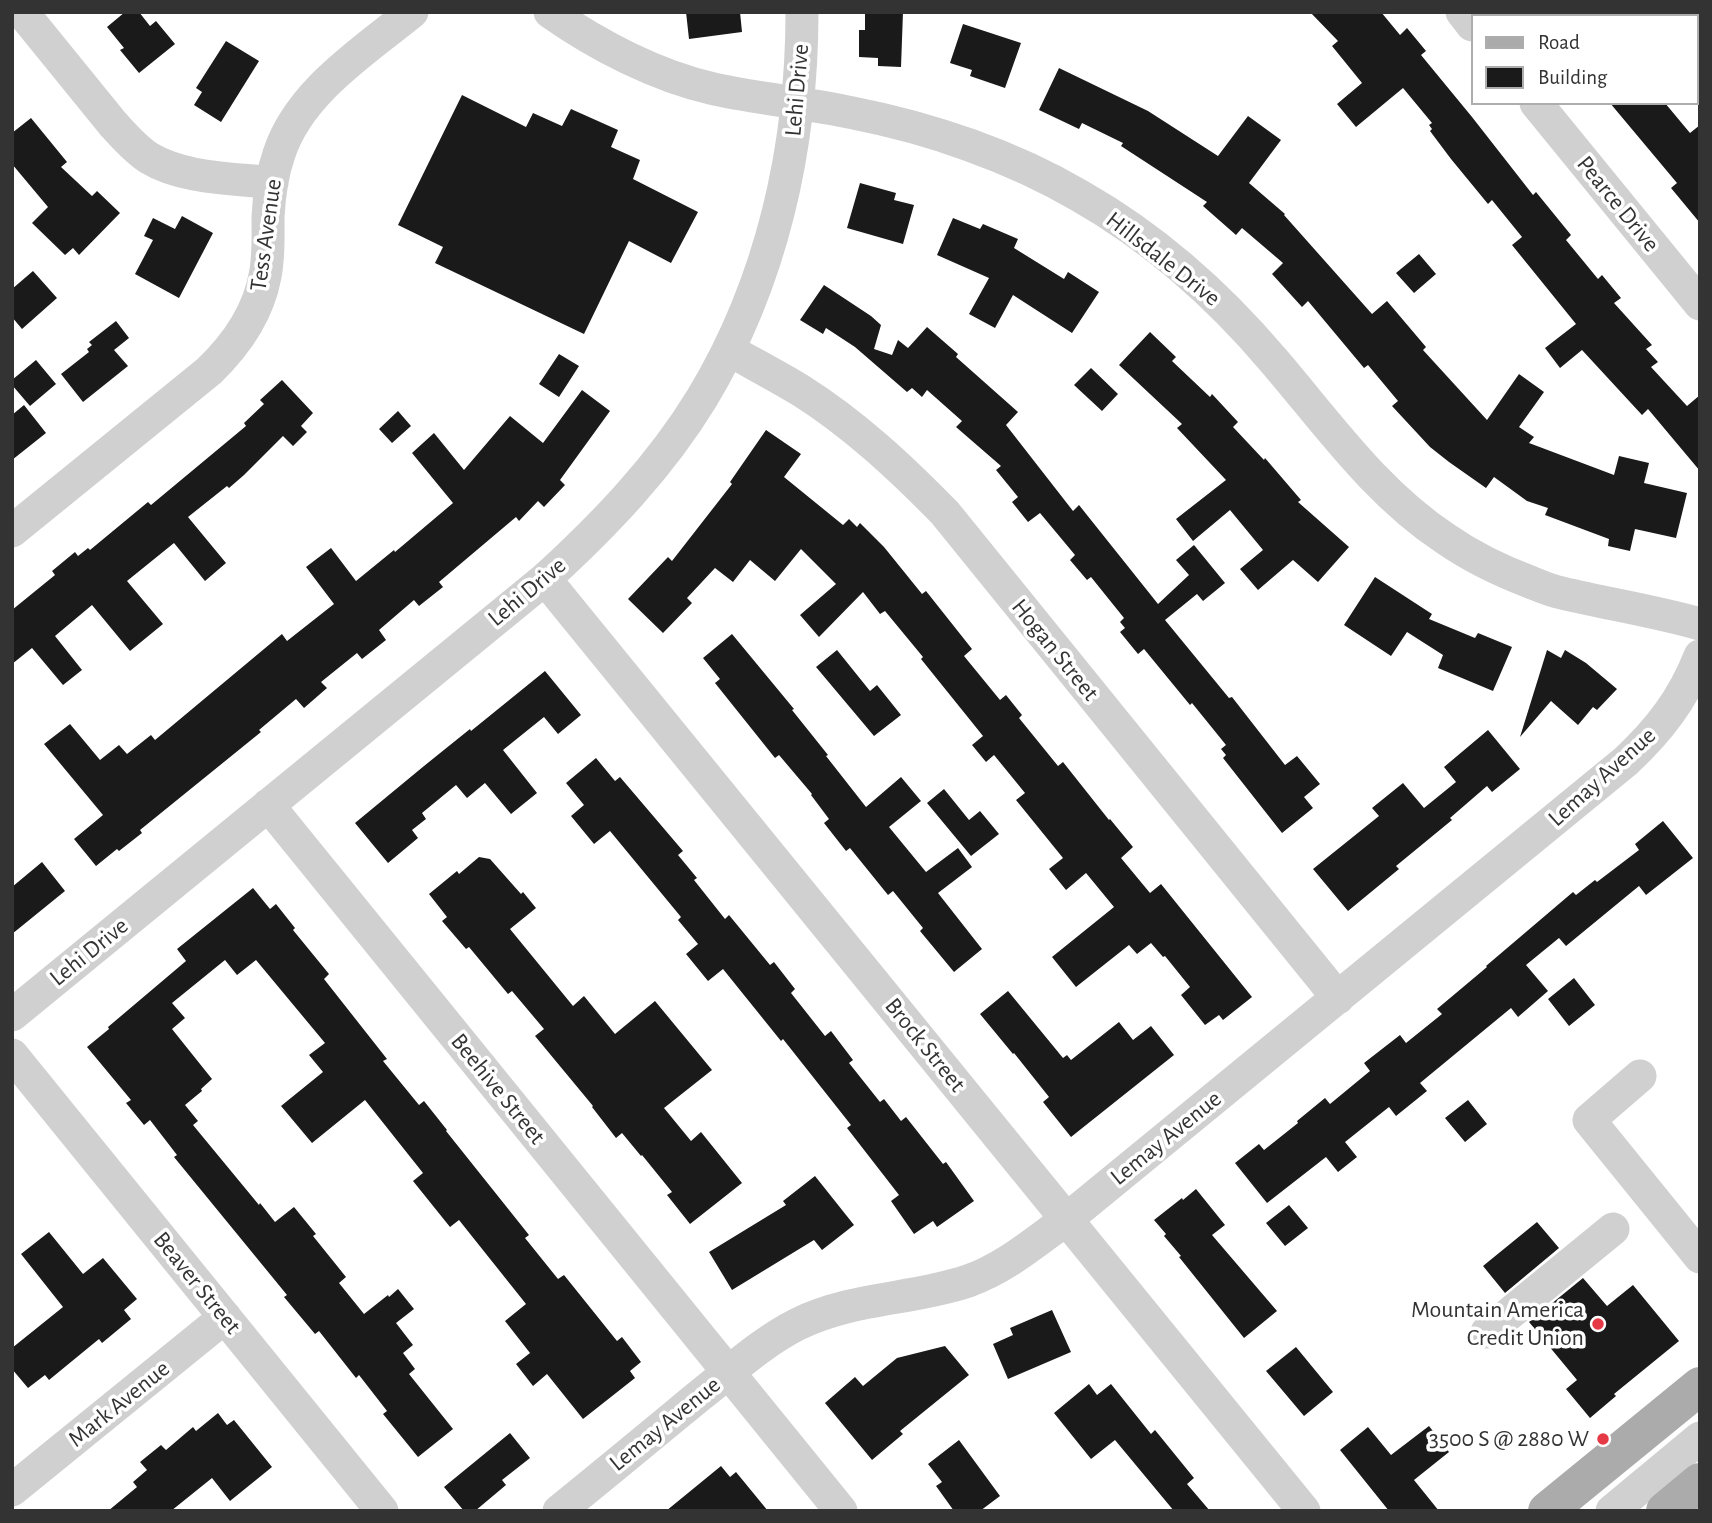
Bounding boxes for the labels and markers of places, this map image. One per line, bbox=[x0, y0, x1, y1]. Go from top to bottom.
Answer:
place label: Mountain America Credit Union bbox=[1411, 1296, 1584, 1352]
marker: Mountain America Credit Union bbox=[1590, 1316, 1606, 1332]
place label: 3500 S @ 2880 W bbox=[1429, 1425, 1589, 1453]
marker: 3500 S @ 2880 W bbox=[1595, 1431, 1611, 1447]

